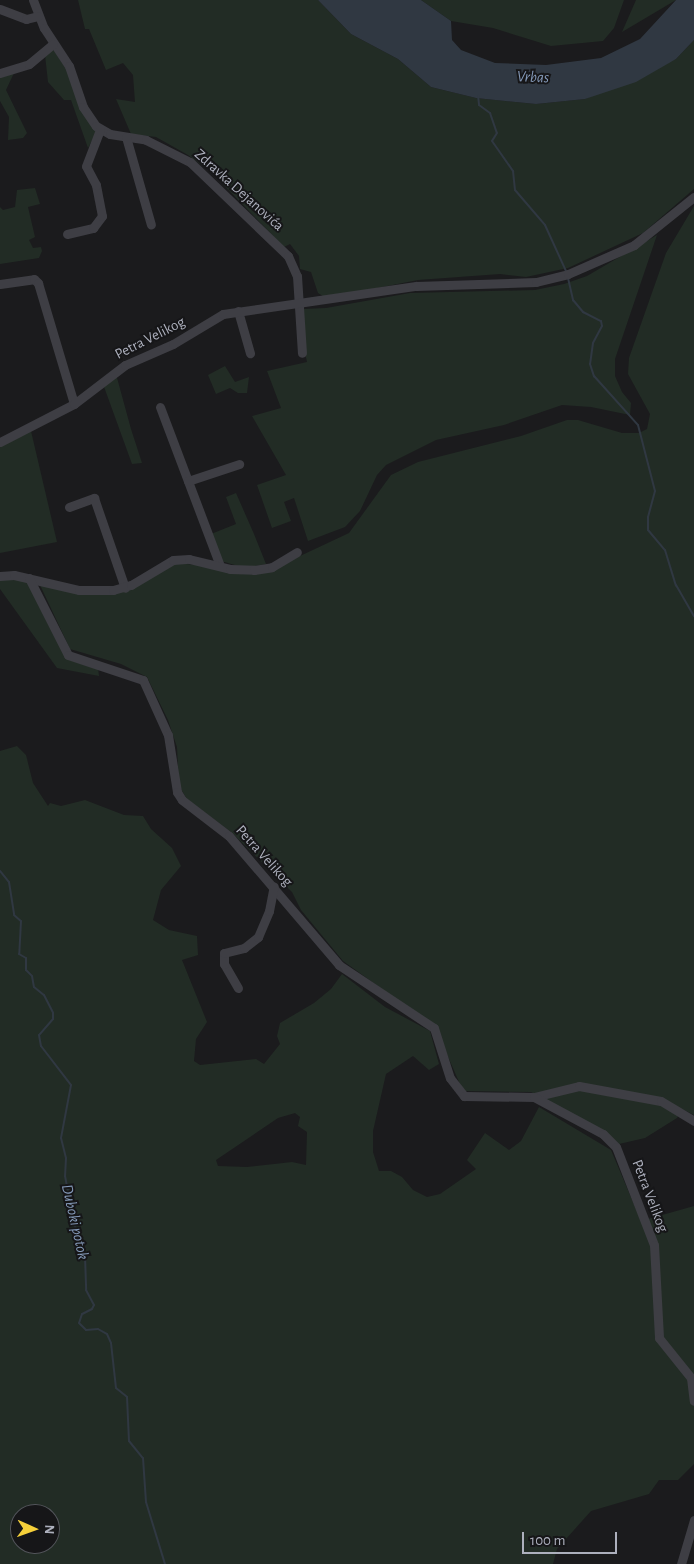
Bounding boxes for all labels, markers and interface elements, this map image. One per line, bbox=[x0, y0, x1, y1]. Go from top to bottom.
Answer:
water label: Vrbas bbox=[517, 67, 549, 87]
street label: Zdravka Dejanovića bbox=[191, 145, 287, 235]
street label: Petra Velikog bbox=[112, 313, 188, 363]
street label: Petra Velikog bbox=[232, 822, 296, 890]
street label: Petra Velikog bbox=[628, 1157, 672, 1235]
water label: Duboki potok bbox=[57, 1182, 93, 1262]
north arrow bbox=[10, 1504, 60, 1554]
scale bar bbox=[524, 1522, 619, 1554]
text: N bbox=[42, 1524, 56, 1535]
text: 100 m bbox=[530, 1533, 565, 1548]

